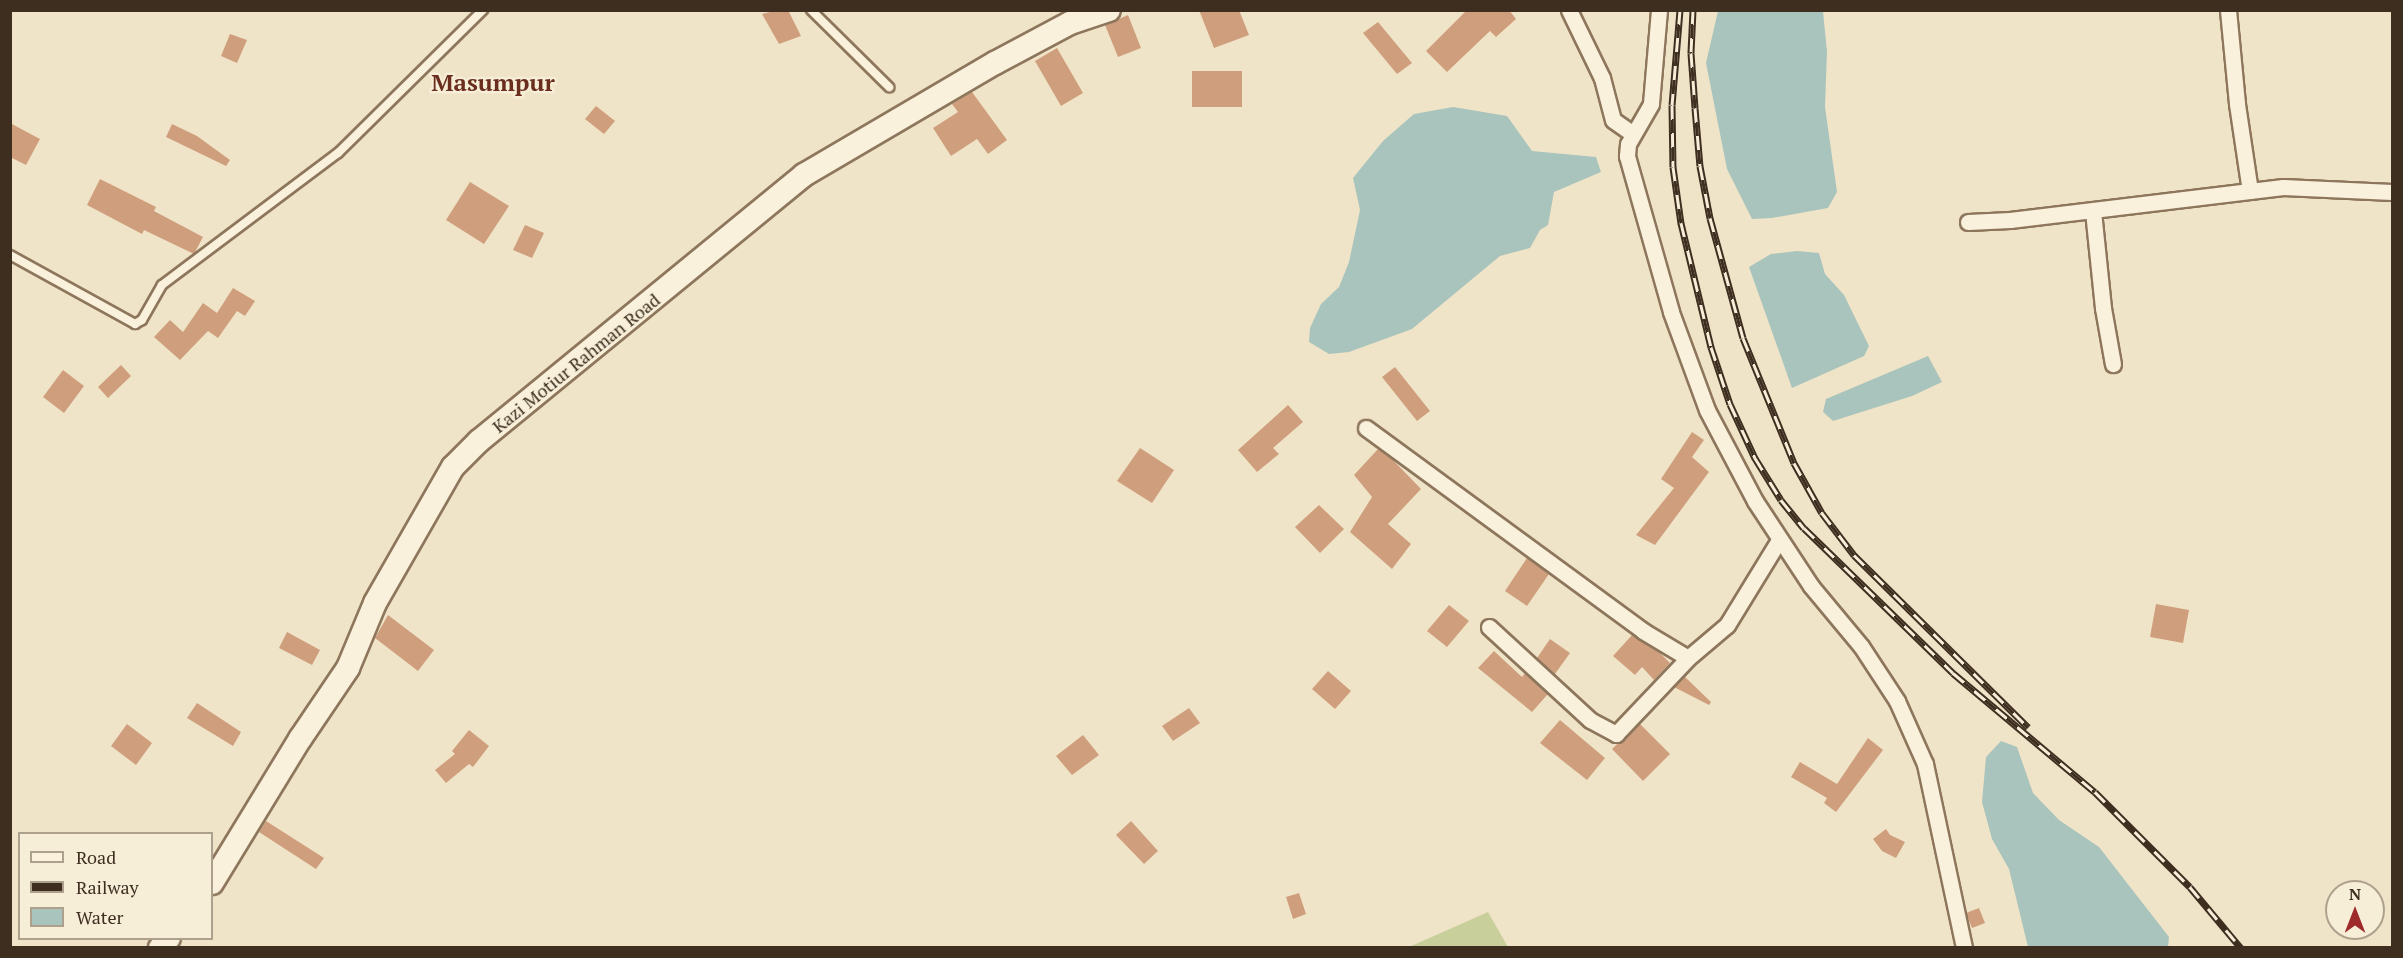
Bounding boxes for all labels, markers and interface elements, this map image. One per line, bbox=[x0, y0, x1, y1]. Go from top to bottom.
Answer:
district label: Masumpur bbox=[431, 69, 555, 97]
street label: Kazi Motiur Rahman Road bbox=[488, 289, 664, 437]
legend bbox=[18, 832, 213, 940]
text: Road bbox=[76, 845, 116, 869]
text: Railway bbox=[76, 875, 139, 899]
north arrow bbox=[2325, 880, 2385, 940]
text: N bbox=[2349, 883, 2361, 905]
text: Water bbox=[76, 905, 123, 929]

